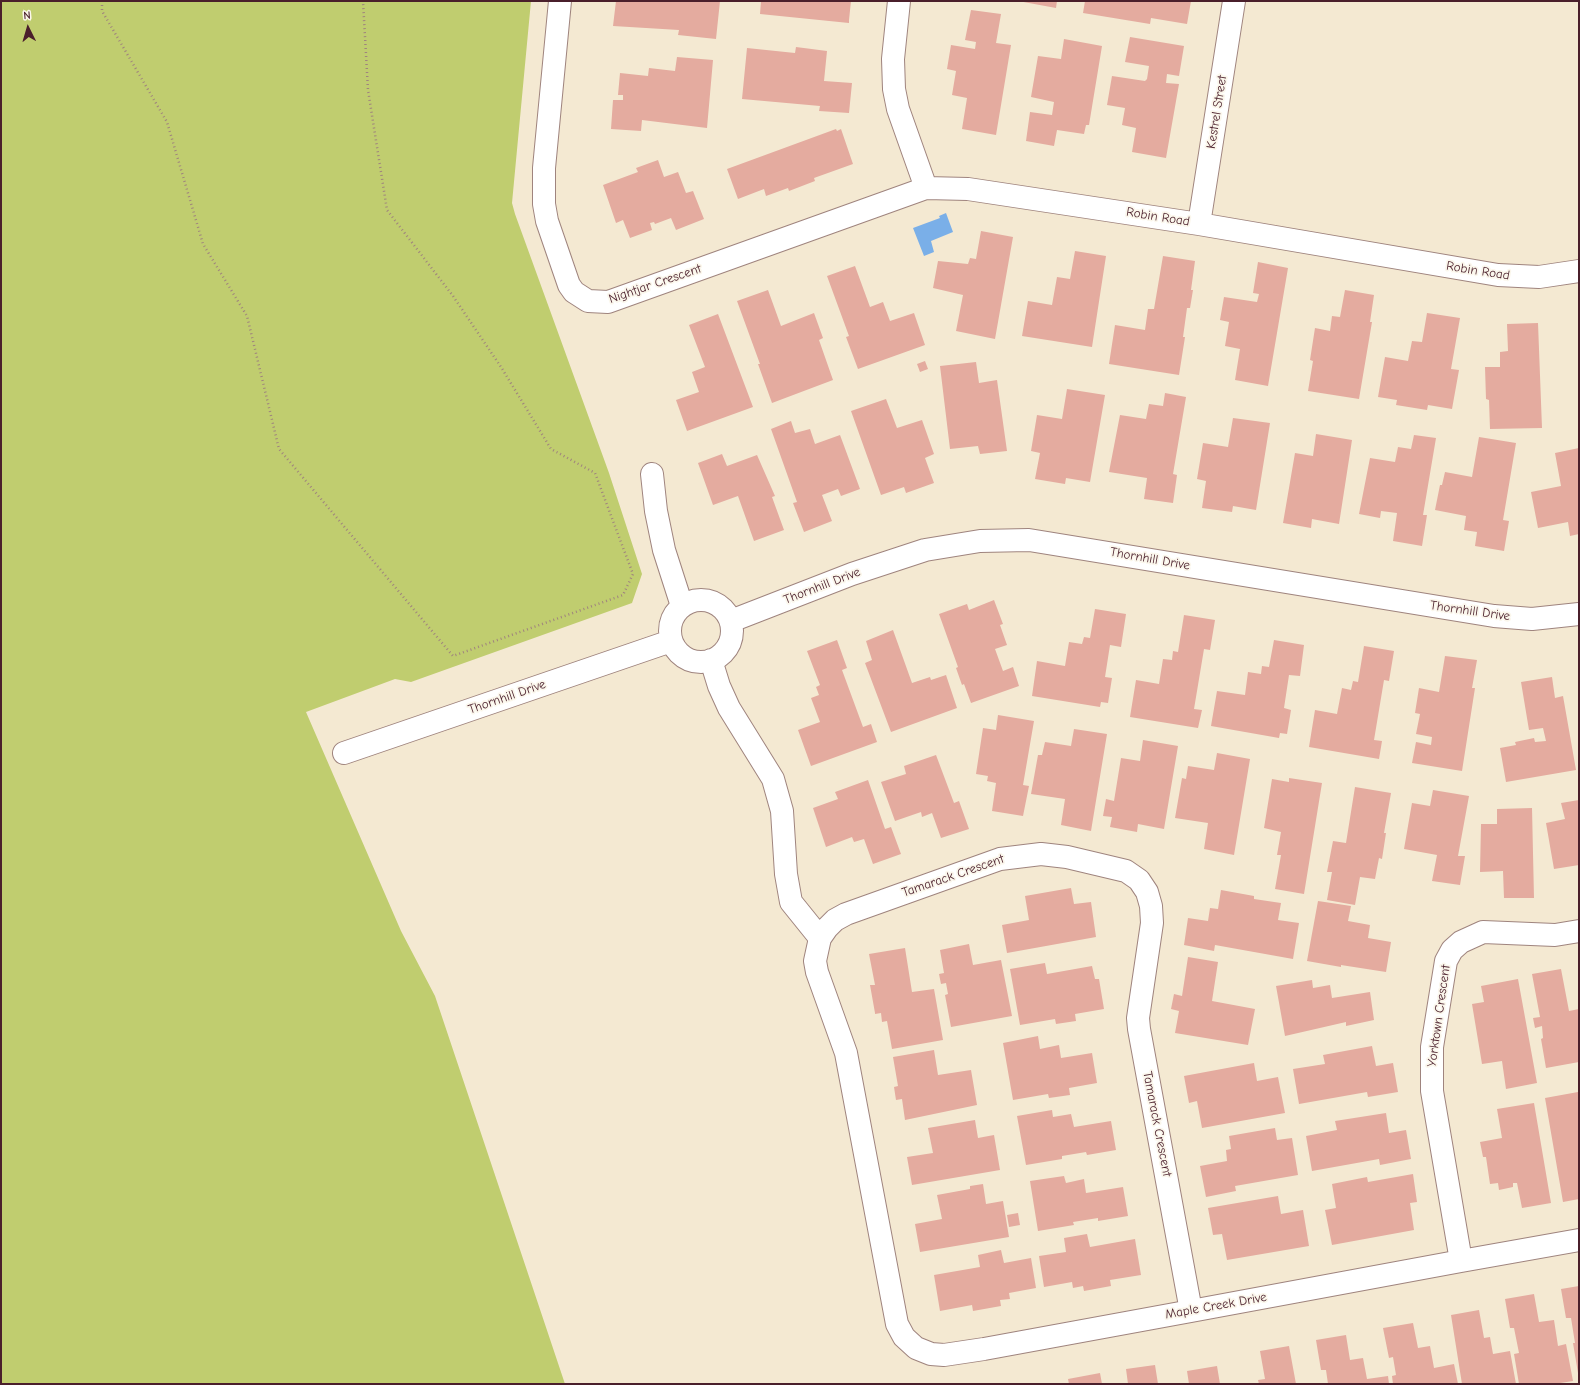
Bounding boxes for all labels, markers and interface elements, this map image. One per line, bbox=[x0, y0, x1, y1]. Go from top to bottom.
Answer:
north arrow bbox=[8, 8, 48, 48]
text: N bbox=[23, 9, 31, 22]
street label: Kestrel Street bbox=[1204, 74, 1230, 150]
street label: Robin Road bbox=[1125, 204, 1191, 230]
street label: Robin Road bbox=[1445, 258, 1511, 284]
street label: Nightjar Crescent bbox=[607, 261, 703, 307]
street label: Thornhill Drive bbox=[1109, 544, 1191, 574]
street label: Thornhill Drive bbox=[781, 564, 863, 608]
street label: Thornhill Drive bbox=[1429, 598, 1511, 624]
street label: Thornhill Drive bbox=[466, 676, 548, 718]
street label: Tamarack Crescent bbox=[900, 851, 1006, 901]
street label: Yorktown Crescent bbox=[1424, 964, 1454, 1068]
street label: Tamarack Crescent bbox=[1139, 1070, 1175, 1178]
street label: Maple Creek Drive bbox=[1164, 1289, 1268, 1323]

